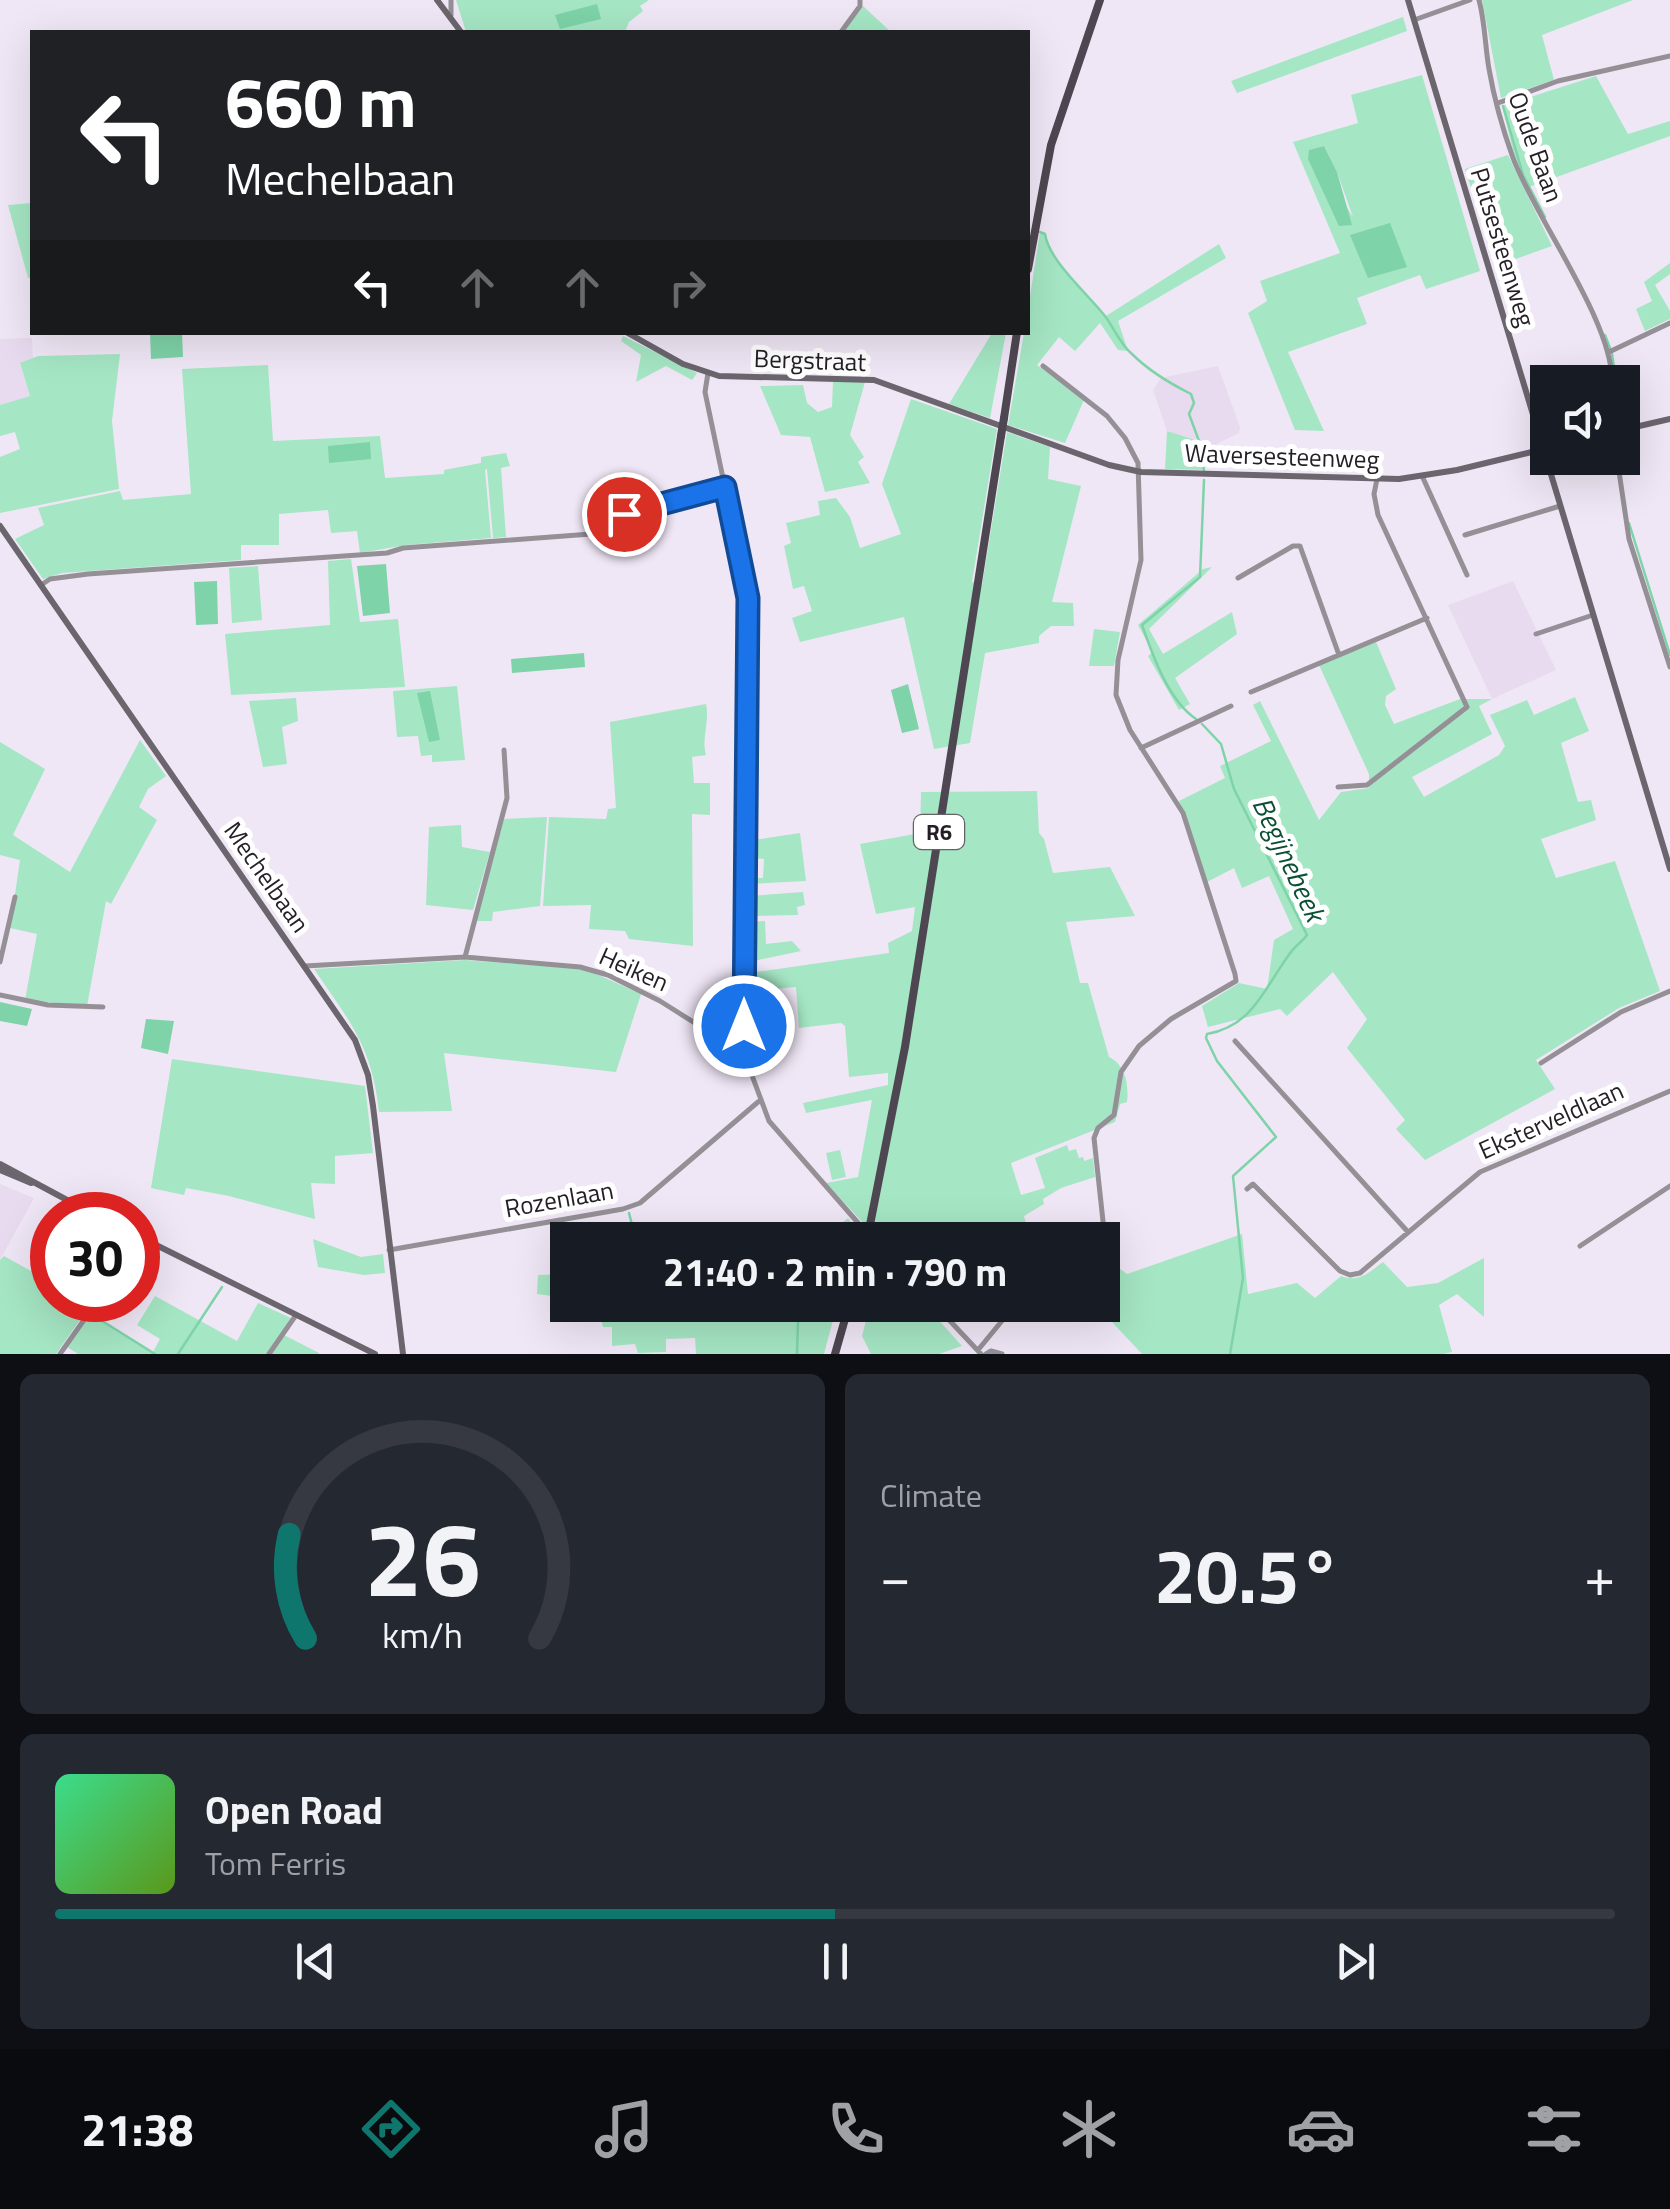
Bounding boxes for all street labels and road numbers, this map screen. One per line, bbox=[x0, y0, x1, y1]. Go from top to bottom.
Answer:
street label: Oude Baan bbox=[1498, 86, 1574, 208]
street label: Putsesteenweg bbox=[1461, 163, 1545, 331]
street label: Bergstraat bbox=[753, 339, 867, 381]
street label: Waversesteenweg bbox=[1184, 434, 1380, 478]
street label: Mechelbaan bbox=[215, 814, 319, 940]
road number: R6 bbox=[914, 815, 964, 849]
street label: Heiken bbox=[593, 937, 675, 1001]
street label: Eksterveldlaan bbox=[1472, 1071, 1630, 1169]
street label: Rozenlaan bbox=[502, 1171, 616, 1227]

